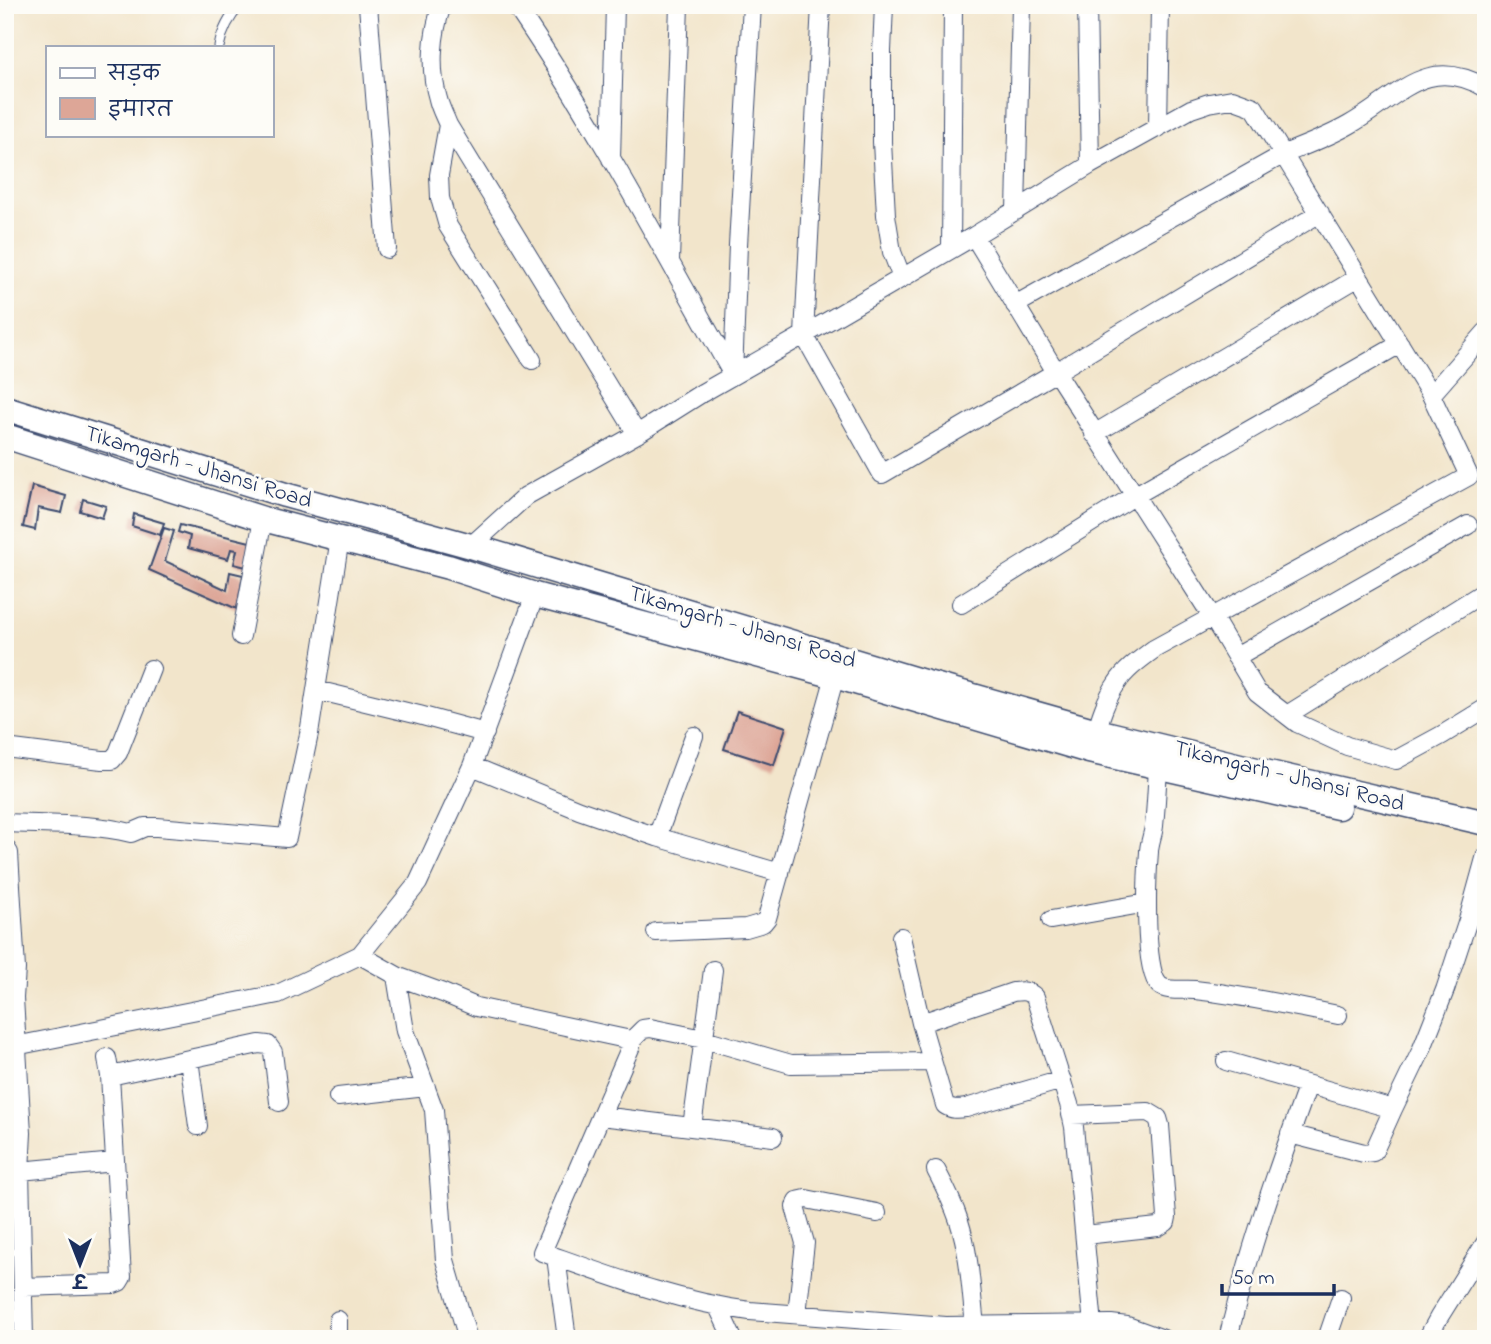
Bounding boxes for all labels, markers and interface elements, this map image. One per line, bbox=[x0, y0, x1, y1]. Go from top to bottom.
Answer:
legend bbox=[46, 46, 273, 136]
text: सड़क bbox=[107, 60, 161, 90]
text: इमारत bbox=[108, 96, 174, 126]
street label: Tikamgarh - Jhansi Road bbox=[80, 418, 316, 519]
street label: Tikamgarh - Jhansi Road bbox=[624, 578, 860, 679]
street label: Tikamgarh - Jhansi Road bbox=[1170, 732, 1408, 823]
north arrow bbox=[46, 1228, 116, 1298]
scale bar bbox=[1222, 1253, 1334, 1297]
text: 50 m bbox=[1232, 1264, 1275, 1294]
text: उ bbox=[71, 1265, 88, 1292]

